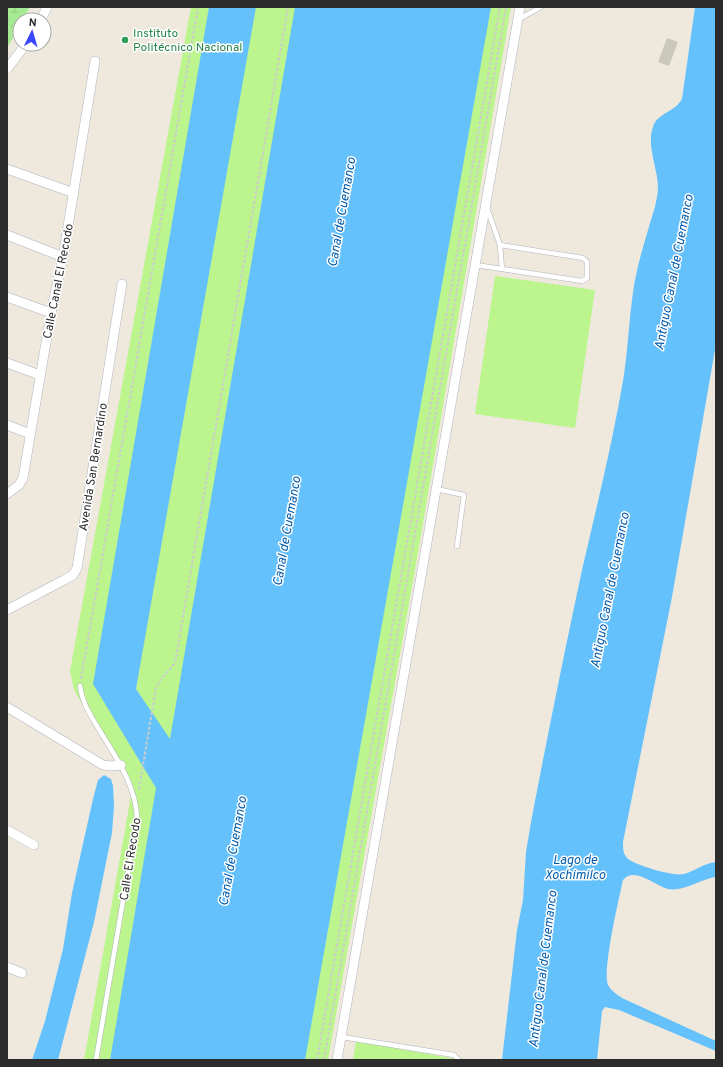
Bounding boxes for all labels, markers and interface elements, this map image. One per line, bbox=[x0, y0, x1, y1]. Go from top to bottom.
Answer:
north arrow bbox=[12, 12, 52, 52]
text: N bbox=[28, 16, 37, 30]
place label: Instituto Politécnico Nacional bbox=[133, 26, 242, 56]
marker: Instituto Politécnico Nacional bbox=[120, 35, 130, 45]
water label: Canal de Cuemanco bbox=[325, 156, 361, 268]
water label: Antiguo Canal de Cuemanco bbox=[652, 193, 698, 351]
street label: Calle Canal El Recodo bbox=[40, 222, 78, 340]
street label: Avenida San Bernardino bbox=[76, 402, 112, 532]
water label: Canal de Cuemanco bbox=[270, 475, 306, 587]
water label: Antiguo Canal de Cuemanco bbox=[588, 511, 634, 669]
water label: Canal de Cuemanco bbox=[216, 795, 252, 907]
street label: Calle El Recodo bbox=[117, 816, 145, 902]
water label: Lago de Xochimilco bbox=[545, 853, 605, 884]
water label: Antiguo Canal de Cuemanco bbox=[526, 890, 562, 1049]

